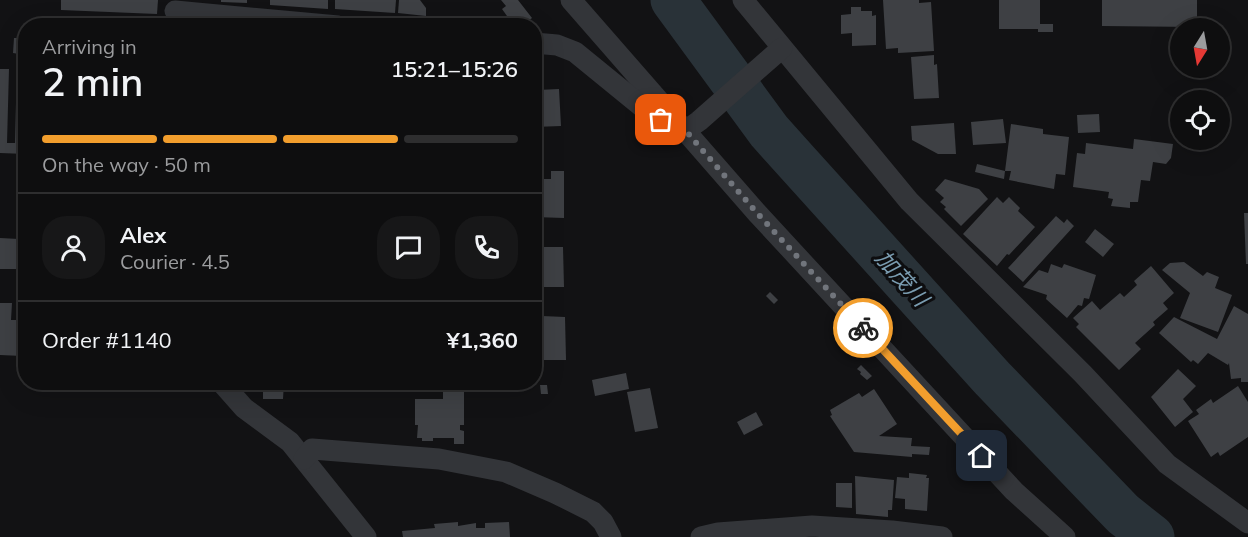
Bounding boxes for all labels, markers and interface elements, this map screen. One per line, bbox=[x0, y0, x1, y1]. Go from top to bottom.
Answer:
north arrow bbox=[1170, 18, 1230, 78]
map controls bbox=[1170, 18, 1230, 150]
text: Arriving in bbox=[42, 34, 137, 59]
text: 15:21–15:26 bbox=[391, 55, 518, 83]
text: 2 min bbox=[42, 57, 143, 106]
button: locate bbox=[1170, 90, 1230, 150]
pin bbox=[635, 94, 686, 145]
icon: bag bbox=[644, 103, 677, 136]
text: On the way · 50 m bbox=[42, 152, 211, 177]
button: person bbox=[42, 216, 105, 279]
button: chat bbox=[377, 216, 440, 279]
button: phone bbox=[455, 216, 518, 279]
text: Alex bbox=[120, 221, 166, 249]
water label: 加茂川 bbox=[870, 244, 936, 313]
text: Courier · 4.5 bbox=[120, 249, 230, 274]
courier bbox=[833, 298, 893, 358]
icon: bike bbox=[847, 312, 880, 345]
text: Order #1140 bbox=[42, 326, 172, 354]
text: ¥1,360 bbox=[447, 326, 518, 354]
pin bbox=[956, 430, 1007, 481]
icon: home bbox=[965, 439, 998, 472]

